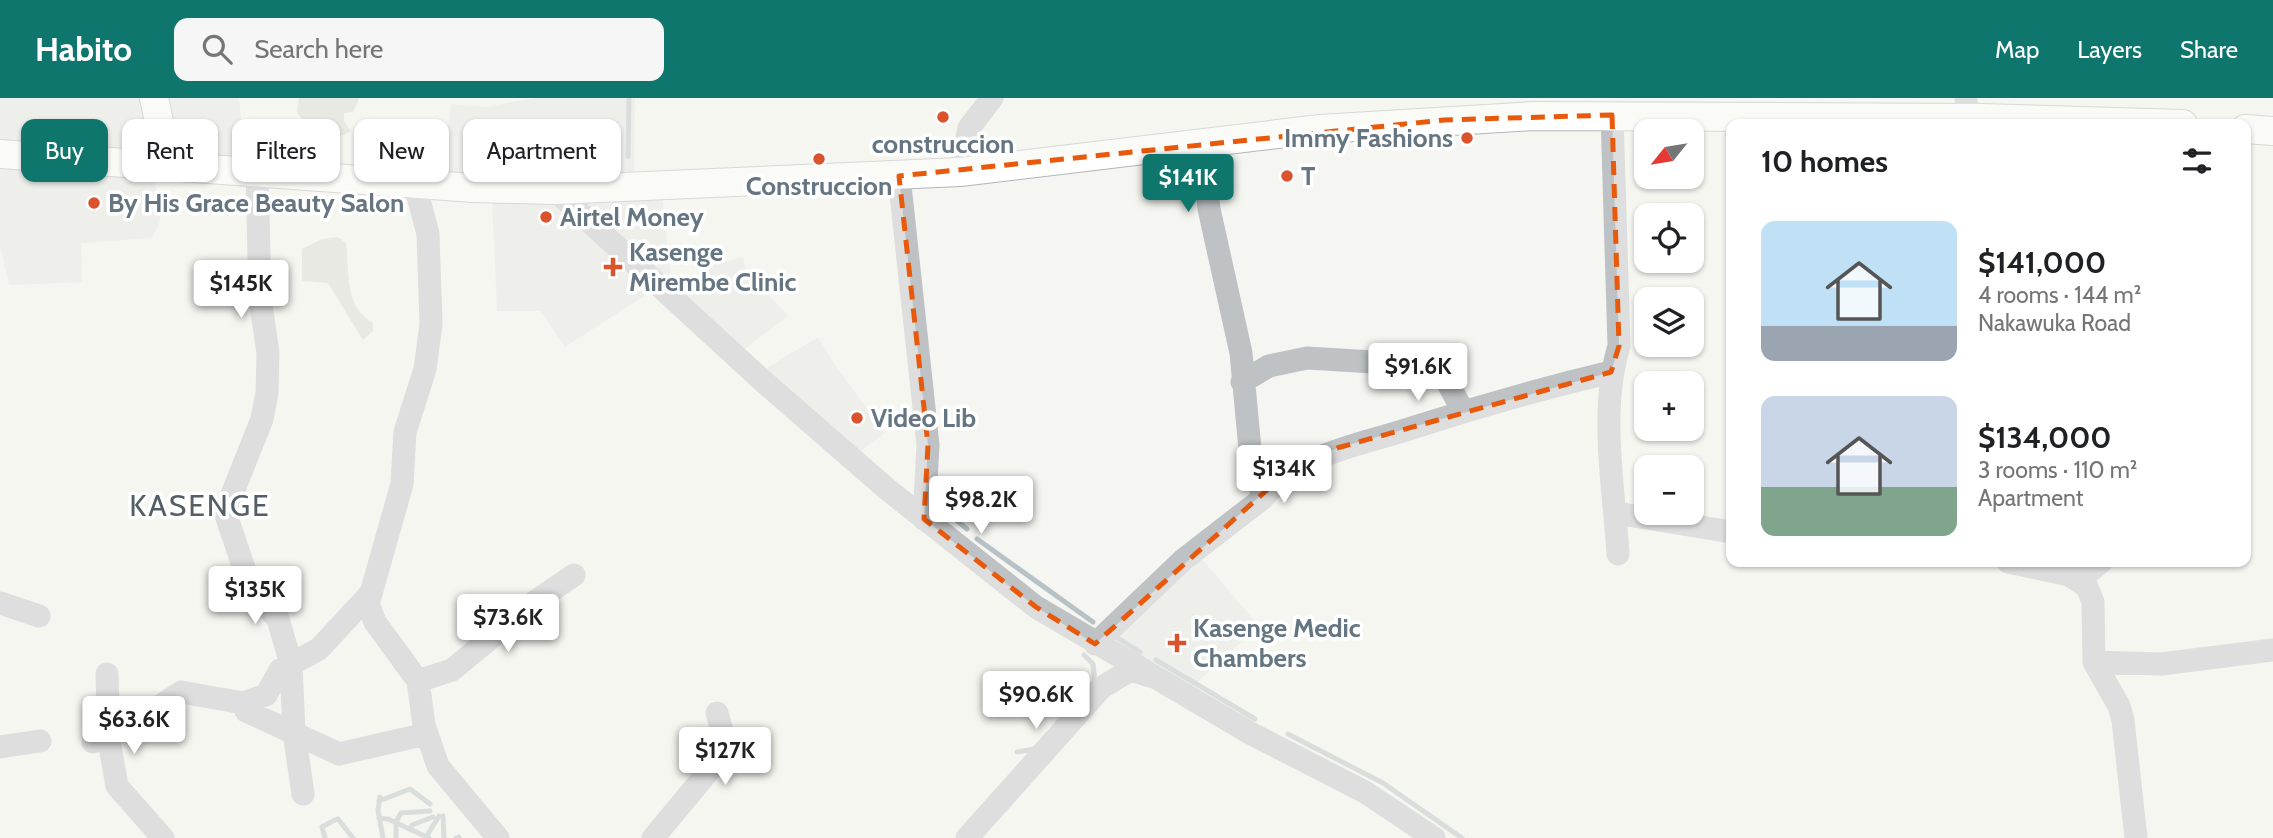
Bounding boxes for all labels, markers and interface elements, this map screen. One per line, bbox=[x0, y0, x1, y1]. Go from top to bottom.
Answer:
search box bbox=[174, 18, 664, 81]
text: Habito bbox=[35, 29, 132, 69]
icon: search bbox=[198, 30, 236, 68]
text: Search here bbox=[254, 33, 383, 65]
text: Map bbox=[1995, 35, 2039, 64]
text: Layers bbox=[2077, 35, 2142, 64]
text: Share bbox=[2180, 35, 2238, 64]
marker: construccion bbox=[935, 109, 951, 125]
chip: Buy bbox=[21, 119, 108, 182]
chip: Rent bbox=[122, 119, 218, 182]
chip: Filters bbox=[232, 119, 340, 182]
chip: New bbox=[354, 119, 449, 182]
chip: Apartment bbox=[463, 119, 621, 182]
north arrow bbox=[1634, 119, 1704, 189]
map controls bbox=[1634, 119, 1704, 525]
place label: Immy Fashions bbox=[1284, 122, 1453, 154]
place label: construccion bbox=[872, 128, 1014, 160]
marker: Immy Fashions bbox=[1459, 130, 1475, 146]
icon: filters bbox=[2178, 142, 2216, 180]
text: 10 homes bbox=[1761, 143, 1888, 180]
marker: Construccion bbox=[811, 151, 827, 167]
pin: $141K bbox=[1139, 155, 1237, 214]
place label: T bbox=[1301, 160, 1316, 192]
text: $141K bbox=[1159, 163, 1217, 191]
marker: T bbox=[1279, 168, 1295, 184]
place label: Construccion bbox=[746, 170, 892, 202]
place label: By His Grace Beauty Salon bbox=[108, 187, 404, 219]
marker: By His Grace Beauty Salon bbox=[86, 195, 102, 211]
place label: Airtel Money bbox=[560, 201, 704, 233]
button: locate bbox=[1634, 203, 1704, 273]
marker: Airtel Money bbox=[538, 209, 554, 225]
place label: Kasenge Mirembe Clinic bbox=[629, 236, 797, 298]
text: $141,000 bbox=[1978, 244, 2106, 281]
icon: home bbox=[1817, 249, 1901, 333]
marker: Kasenge Mirembe Clinic bbox=[603, 257, 623, 277]
pin: $145K bbox=[192, 260, 290, 320]
text: $145K bbox=[210, 269, 272, 297]
text: 4 rooms · 144 m² bbox=[1978, 281, 2141, 309]
button: layers bbox=[1634, 287, 1704, 357]
text: Nakawuka Road bbox=[1978, 309, 2131, 337]
pin: $91.6K bbox=[1361, 344, 1475, 403]
text: $91.6K bbox=[1384, 352, 1452, 380]
button: + bbox=[1634, 371, 1704, 441]
place label: Video Lib bbox=[871, 402, 976, 434]
marker: Video Lib bbox=[849, 410, 865, 426]
text: $134,000 bbox=[1978, 419, 2112, 456]
icon: home bbox=[1817, 424, 1901, 508]
pin: $134K bbox=[1235, 446, 1333, 505]
text: $134K bbox=[1253, 454, 1315, 482]
button: − bbox=[1634, 455, 1704, 525]
text: 3 rooms · 110 m² bbox=[1978, 456, 2137, 484]
pin: $98.2K bbox=[924, 476, 1038, 536]
text: Apartment bbox=[1978, 484, 2083, 512]
text: $98.2K bbox=[945, 485, 1017, 513]
district label: KASENGE bbox=[129, 487, 271, 524]
pin: $135K bbox=[206, 566, 304, 626]
text: $135K bbox=[225, 575, 286, 603]
pin: $73.6K bbox=[451, 594, 565, 654]
text: $73.6K bbox=[473, 603, 543, 631]
place label: Kasenge Medic Chambers bbox=[1193, 612, 1361, 674]
marker: Kasenge Medic Chambers bbox=[1167, 633, 1187, 653]
pin: $90.6K bbox=[979, 672, 1093, 731]
text: $90.6K bbox=[999, 680, 1073, 708]
pin: $63.6K bbox=[77, 696, 191, 756]
text: $63.6K bbox=[98, 705, 170, 733]
pin: $127K bbox=[676, 728, 774, 787]
text: $127K bbox=[695, 736, 755, 764]

